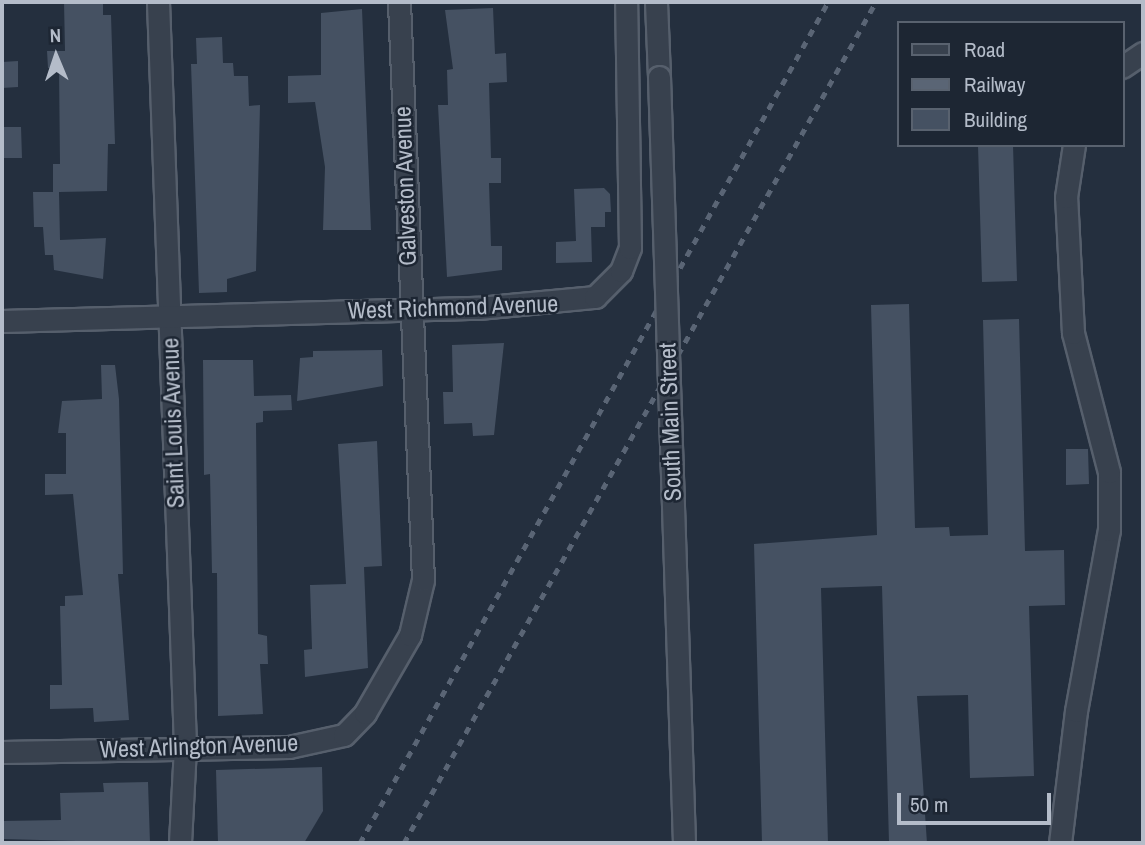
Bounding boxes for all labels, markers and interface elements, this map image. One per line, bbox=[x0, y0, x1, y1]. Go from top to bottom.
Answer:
north arrow bbox=[21, 21, 91, 91]
legend bbox=[897, 21, 1124, 147]
text: N bbox=[49, 22, 61, 48]
text: Road bbox=[964, 35, 1005, 64]
text: Railway bbox=[964, 70, 1025, 99]
street label: Galveston Avenue bbox=[388, 105, 422, 267]
text: Building bbox=[964, 105, 1027, 134]
street label: West Richmond Avenue bbox=[347, 289, 559, 325]
street label: Saint Louis Avenue bbox=[156, 337, 190, 509]
street label: South Main Street bbox=[653, 342, 687, 502]
street label: West Arlington Avenue bbox=[98, 728, 300, 764]
scale bar bbox=[900, 778, 1054, 822]
text: 50 m bbox=[910, 790, 948, 819]

